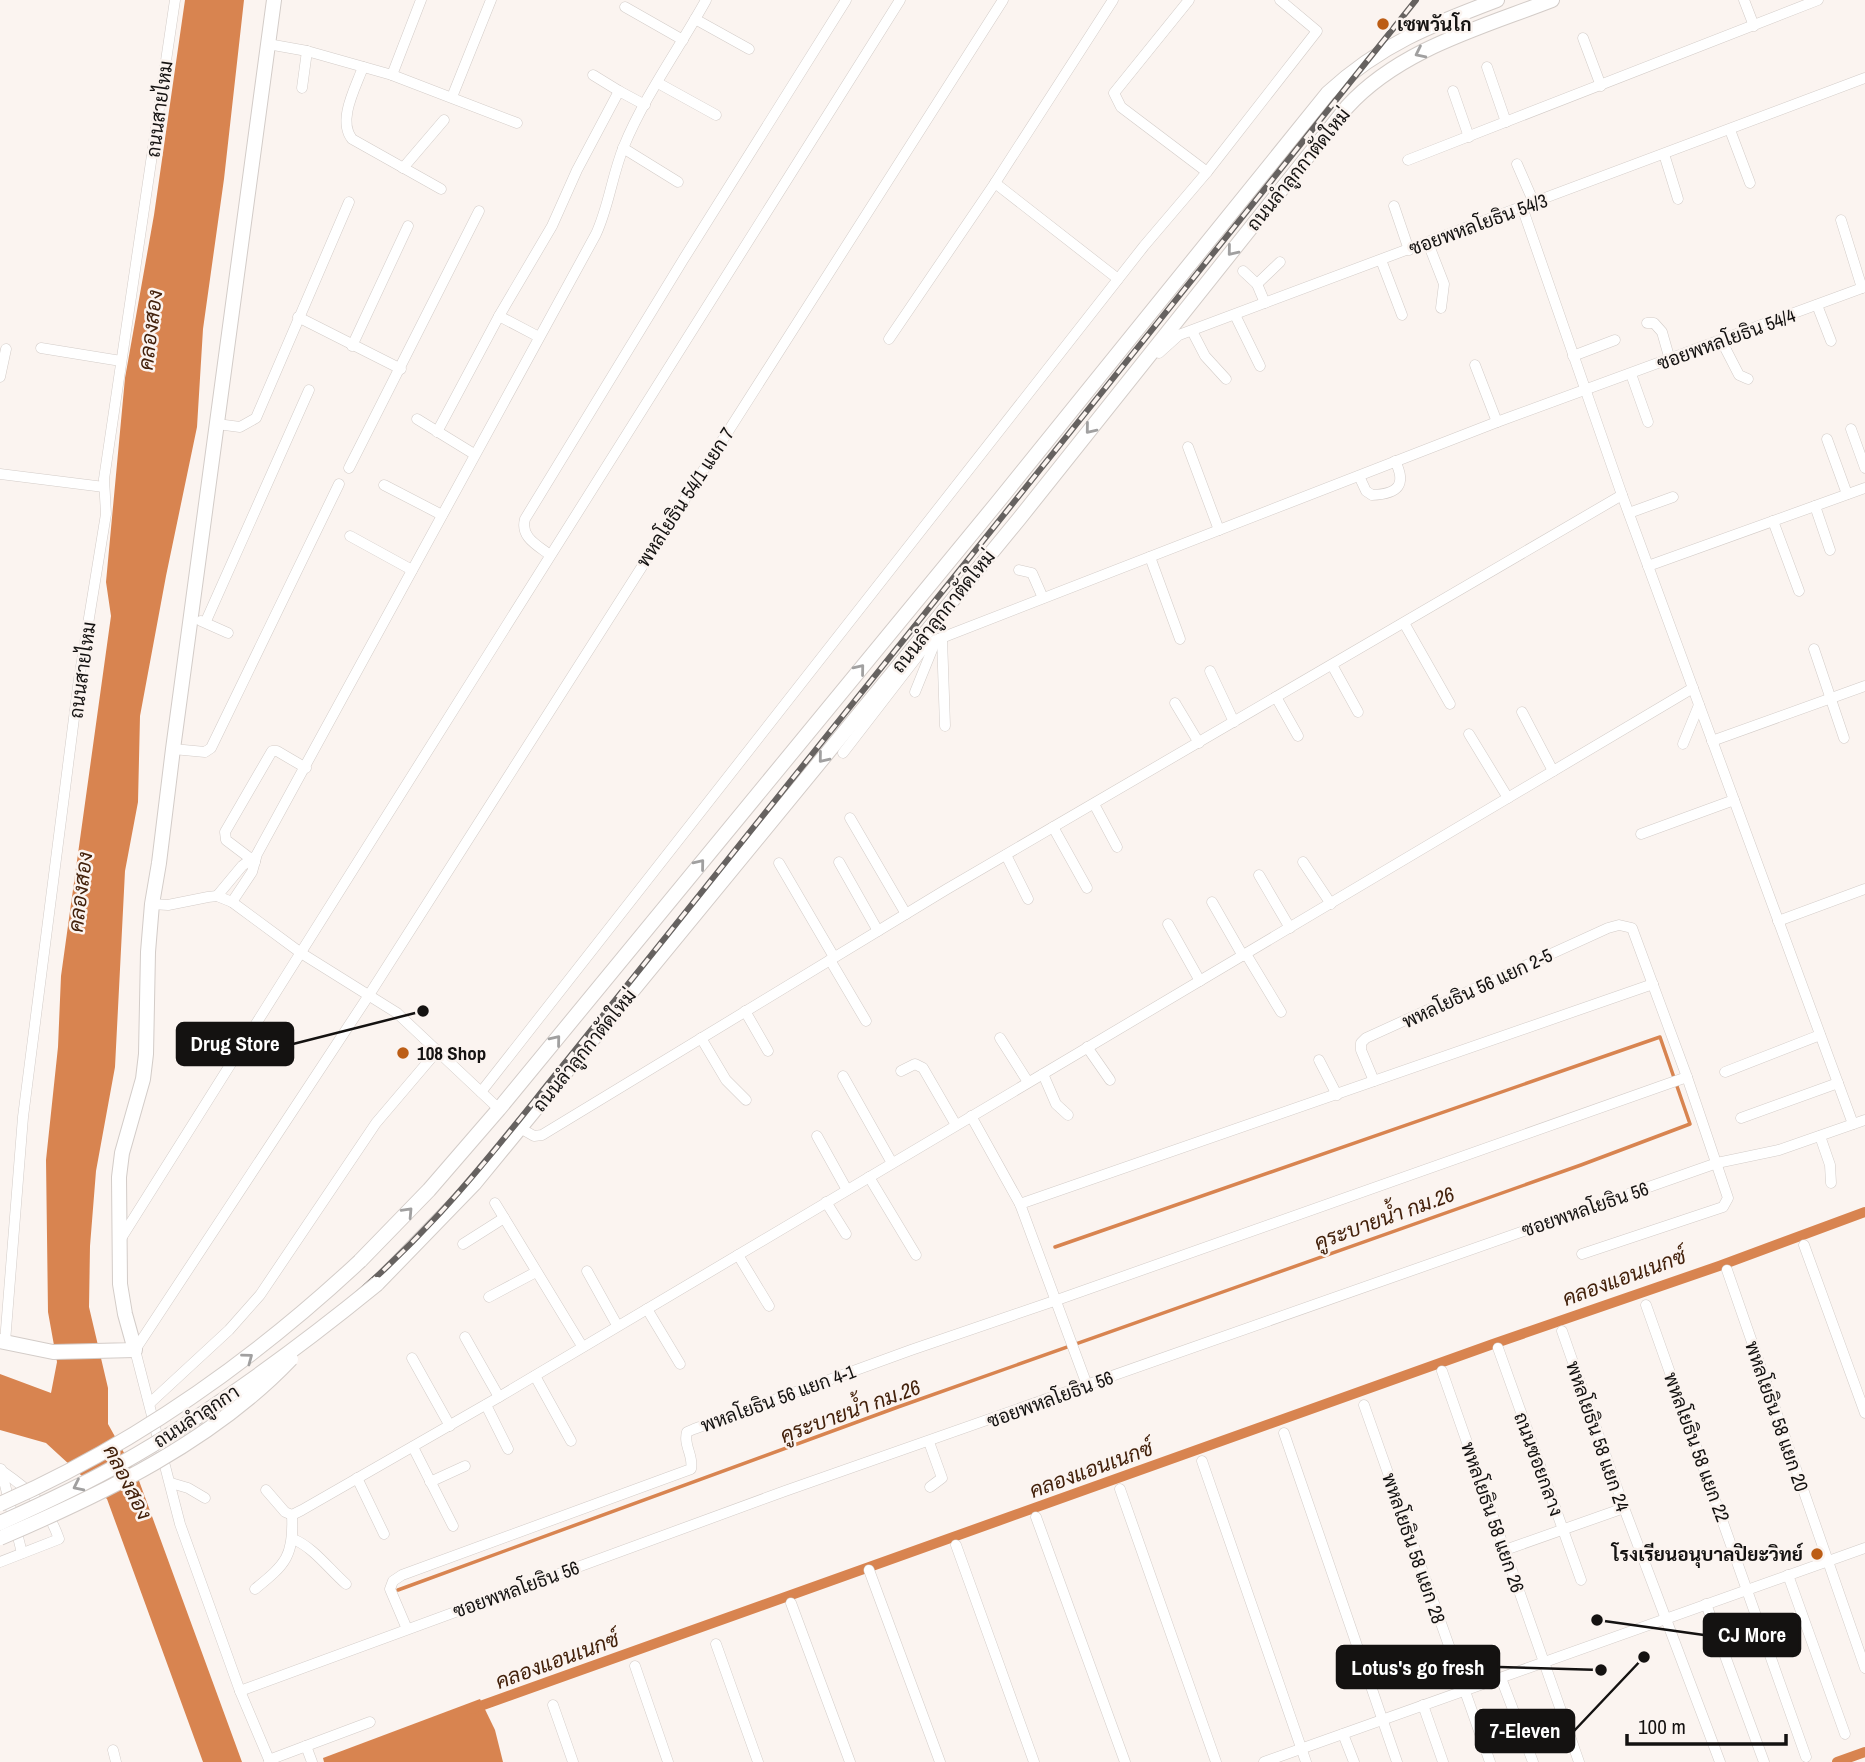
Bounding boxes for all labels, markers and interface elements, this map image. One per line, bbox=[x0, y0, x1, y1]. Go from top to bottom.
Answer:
place label: เซพวันโก bbox=[1397, 11, 1472, 37]
marker: เซพวันโก bbox=[1375, 16, 1391, 32]
one-way arrow bbox=[1415, 44, 1427, 58]
street label: ถนนสายไหม bbox=[139, 59, 179, 159]
street label: ถนนลำลูกกาตัดใหม่ bbox=[1240, 102, 1356, 237]
street label: ซอยพหลโยธิน 54/3 bbox=[1405, 187, 1551, 261]
one-way arrow bbox=[1228, 243, 1240, 256]
water label: คลองสอง bbox=[131, 288, 169, 372]
street label: ซอยพหลโยธิน 54/4 bbox=[1653, 302, 1799, 376]
one-way arrow bbox=[1086, 421, 1099, 434]
street label: พหลโยธิน 54/1 แยก 7 bbox=[630, 422, 740, 572]
street label: ถนนลำลูกกาตัดใหม่ bbox=[885, 544, 1001, 679]
street label: ถนนสายไหม bbox=[62, 620, 102, 720]
one-way arrow bbox=[852, 665, 865, 677]
one-way arrow bbox=[819, 749, 831, 762]
water label: คลองสอง bbox=[61, 850, 99, 934]
one-way arrow bbox=[692, 859, 705, 871]
street label: พหลโยธิน 56 แยก 2-5 bbox=[1398, 942, 1557, 1034]
street label: ถนนลำลูกกาตัดใหม่ bbox=[526, 983, 642, 1118]
callout: Drug Store bbox=[177, 1023, 293, 1065]
text: Drug Store bbox=[191, 1029, 279, 1058]
one-way arrow bbox=[548, 1035, 560, 1048]
place label: 108 Shop bbox=[417, 1040, 486, 1066]
marker: 108 Shop bbox=[395, 1045, 411, 1061]
street label: ซอยพหลโยธิน 56 bbox=[1518, 1175, 1652, 1243]
water label: คูระบายน้ำ กม.26 bbox=[1309, 1176, 1459, 1258]
one-way arrow bbox=[399, 1207, 412, 1220]
water label: คลองแอนเนกซ์ bbox=[1558, 1240, 1693, 1313]
street label: พหลโยธิน 58 แยก 20 bbox=[1739, 1337, 1815, 1495]
one-way arrow bbox=[240, 1353, 253, 1366]
street label: พหลโยธิน 58 แยก 24 bbox=[1560, 1357, 1636, 1515]
street label: พหลโยธิน 56 แยก 4-1 bbox=[697, 1358, 859, 1438]
street label: ซอยพหลโยธิน 56 bbox=[983, 1364, 1117, 1434]
street label: พหลโยธิน 58 แยก 22 bbox=[1658, 1368, 1736, 1526]
water label: คูระบายน้ำ กม.26 bbox=[775, 1369, 925, 1451]
street label: ถนนลำลูกกา bbox=[148, 1379, 245, 1454]
street label: ถนนซอยกลาง bbox=[1508, 1408, 1570, 1520]
water label: คลองแอนเนกซ์ bbox=[1025, 1432, 1160, 1505]
street label: พหลโยธิน 58 แยก 26 bbox=[1455, 1438, 1531, 1596]
water label: คลองสอง bbox=[97, 1439, 159, 1525]
street label: พหลโยธิน 58 แยก 28 bbox=[1376, 1469, 1452, 1627]
one-way arrow bbox=[73, 1478, 85, 1492]
place label: โรงเรียนอนุบาลปิยะวิทย์ bbox=[1611, 1541, 1804, 1569]
marker: โรงเรียนอนุบาลปิยะวิทย์ bbox=[1809, 1546, 1825, 1562]
street label: ซอยพหลโยธิน 56 bbox=[449, 1554, 583, 1624]
callout: CJ More bbox=[1704, 1614, 1800, 1656]
text: CJ More bbox=[1718, 1620, 1786, 1649]
water label: คลองแอนเนกซ์ bbox=[491, 1623, 626, 1696]
callout: Lotus's go fresh bbox=[1337, 1646, 1499, 1688]
text: Lotus's go fresh bbox=[1351, 1653, 1485, 1682]
scale bar bbox=[1627, 1702, 1786, 1746]
callout: 7-Eleven bbox=[1476, 1710, 1574, 1752]
text: 100 m bbox=[1638, 1712, 1686, 1741]
text: 7-Eleven bbox=[1490, 1716, 1560, 1745]

